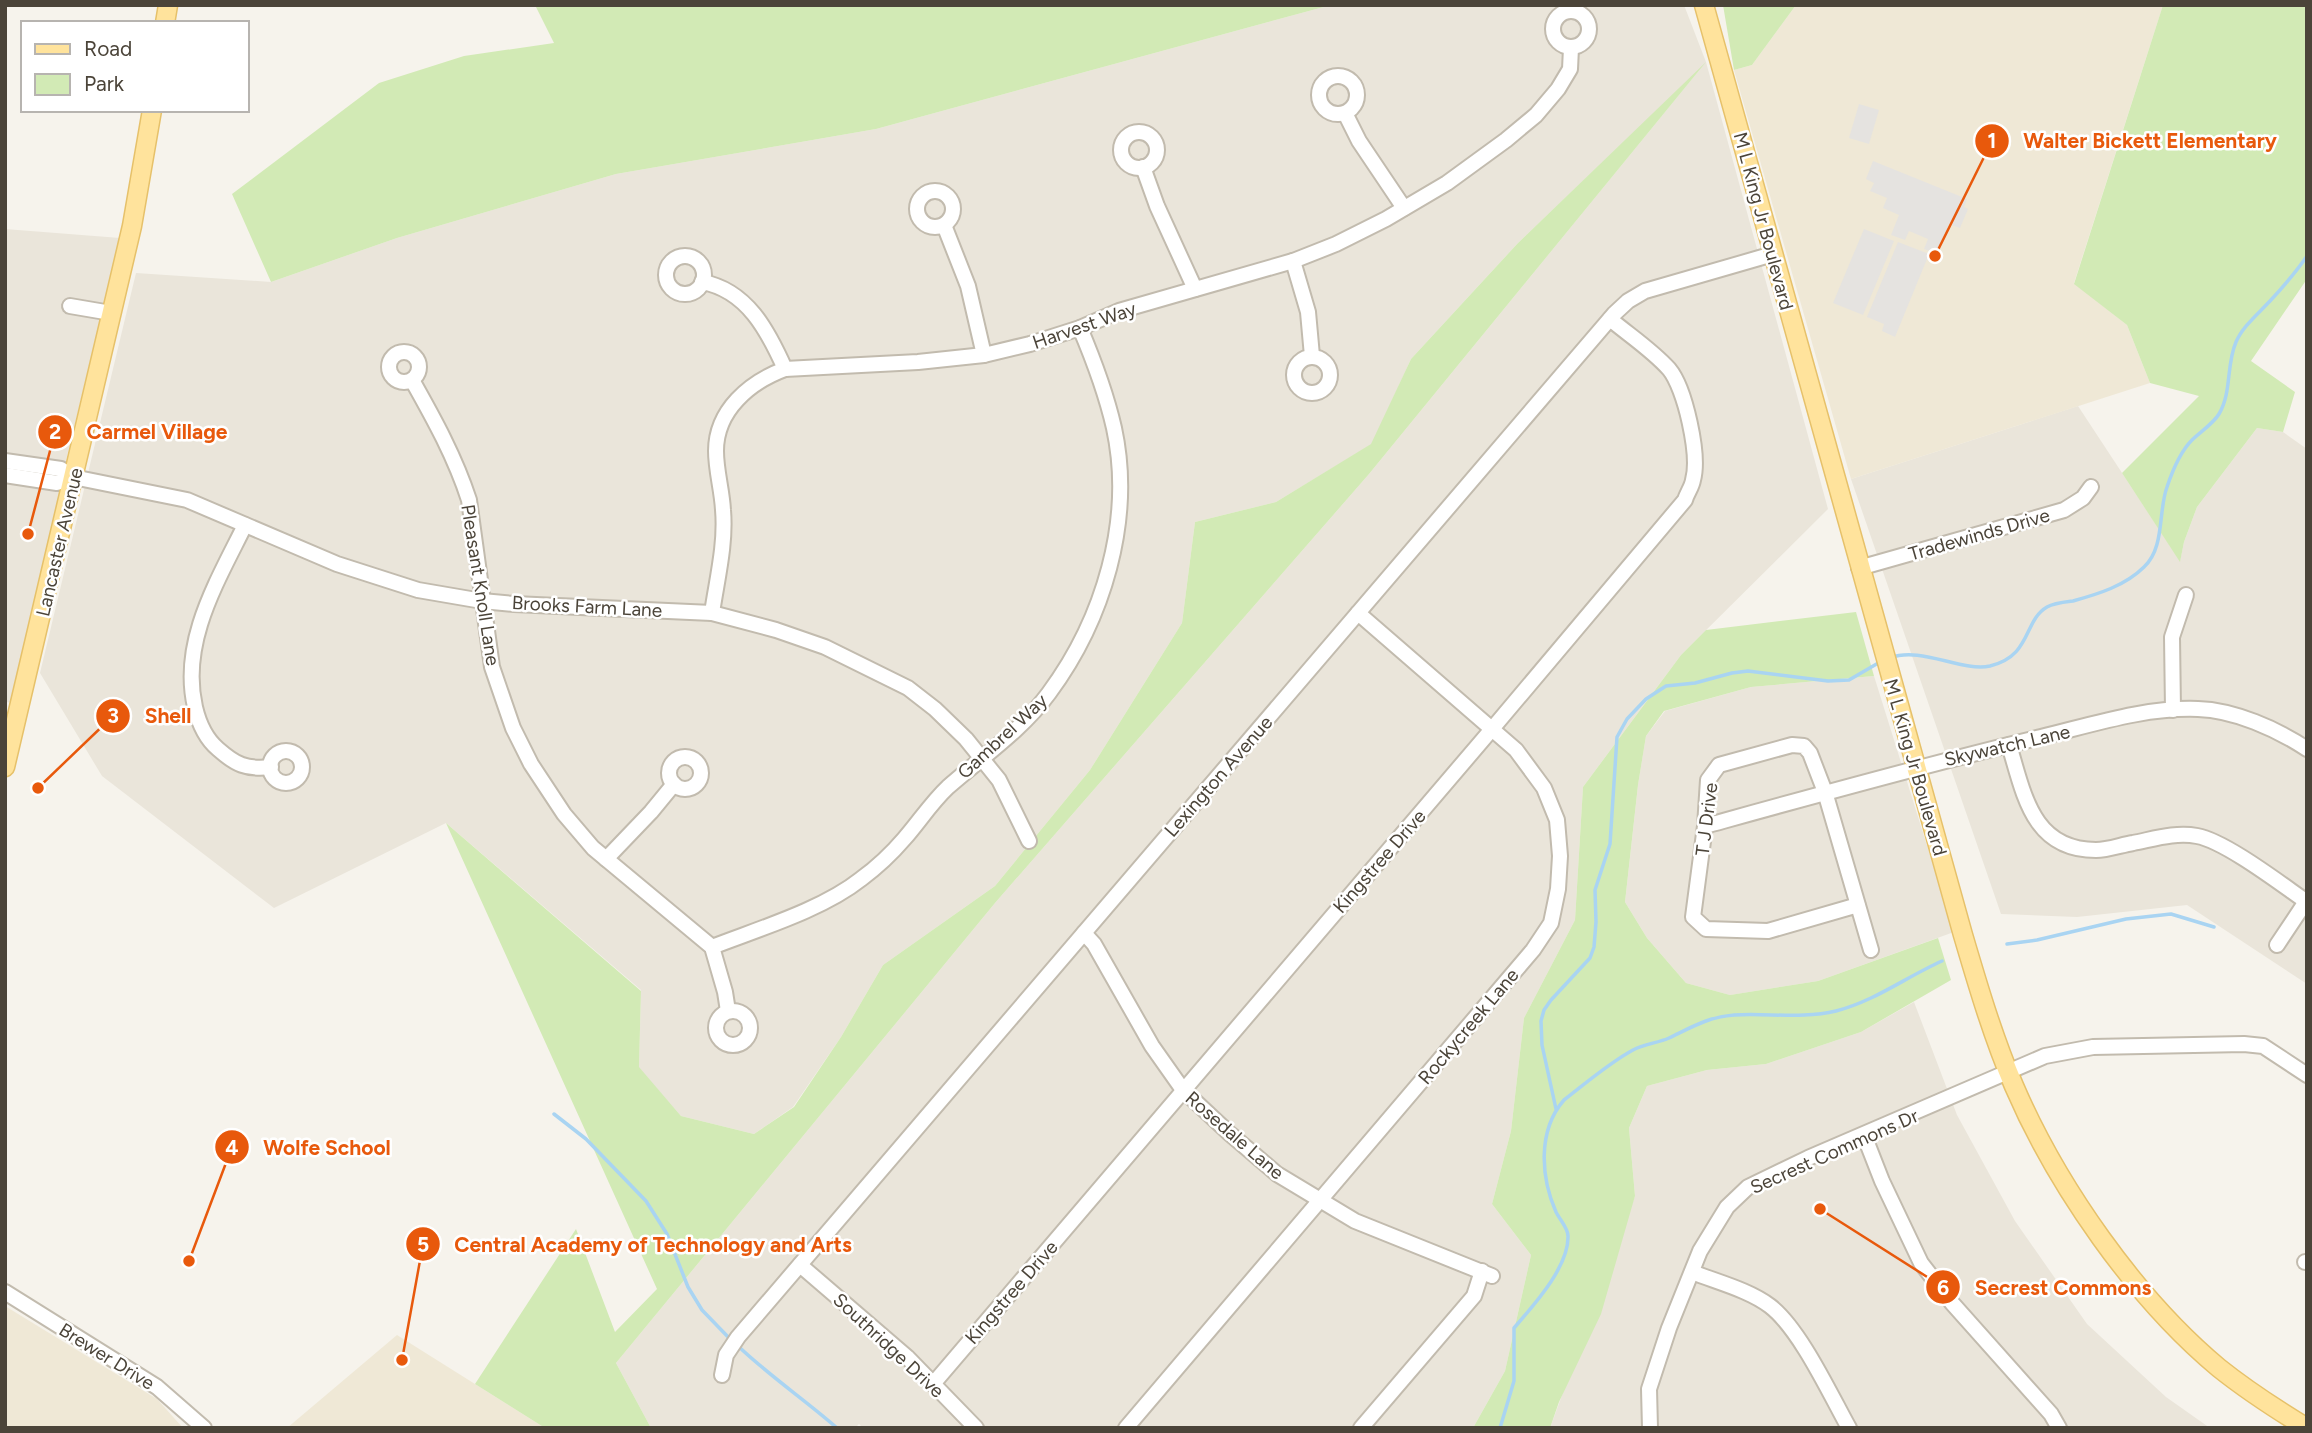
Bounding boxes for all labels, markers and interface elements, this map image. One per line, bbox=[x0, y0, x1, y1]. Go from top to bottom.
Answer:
legend bbox=[21, 21, 248, 112]
text: Road bbox=[84, 36, 132, 61]
text: Park bbox=[84, 71, 125, 96]
callout: Walter Bickett Elementary bbox=[1974, 120, 2291, 162]
text: 1 bbox=[1988, 128, 1996, 153]
text: Walter Bickett Elementary bbox=[2023, 128, 2278, 153]
street label: M L King Jr Boulevard bbox=[1729, 130, 1798, 313]
street label: Harvest Way bbox=[1029, 297, 1139, 354]
callout: Carmel Village bbox=[37, 411, 241, 453]
text: 2 bbox=[49, 419, 61, 444]
text: Carmel Village bbox=[87, 419, 228, 444]
street label: Lancaster Avenue bbox=[31, 466, 88, 619]
street label: Pleasant Knoll Lane bbox=[456, 503, 505, 667]
street label: Tradewinds Drive bbox=[1906, 503, 2052, 566]
street label: Brooks Farm Lane bbox=[511, 591, 663, 622]
street label: M L King Jr Boulevard bbox=[1879, 676, 1952, 858]
street label: Gambrel Way bbox=[953, 689, 1052, 784]
callout: Shell bbox=[95, 695, 205, 737]
text: 3 bbox=[107, 703, 119, 728]
text: Shell bbox=[145, 703, 191, 728]
street label: Lexington Avenue bbox=[1159, 711, 1277, 842]
street label: Skywatch Lane bbox=[1942, 720, 2072, 771]
street label: T J Drive bbox=[1691, 781, 1722, 857]
street label: Kingstree Drive bbox=[1328, 805, 1431, 918]
street label: Rockycreek Lane bbox=[1413, 964, 1524, 1089]
street label: Rosedale Lane bbox=[1181, 1086, 1289, 1184]
street label: Secrest Commons Dr bbox=[1747, 1104, 1922, 1199]
callout: Wolfe School bbox=[215, 1126, 405, 1168]
text: 4 bbox=[225, 1135, 239, 1160]
text: Wolfe School bbox=[263, 1135, 391, 1160]
callout: Central Academy of Technology and Arts bbox=[405, 1223, 866, 1265]
text: 5 bbox=[417, 1232, 429, 1257]
text: Central Academy of Technology and Arts bbox=[454, 1232, 852, 1257]
street label: Kingstree Drive bbox=[960, 1236, 1063, 1349]
callout: Secrest Commons bbox=[1926, 1266, 2165, 1308]
text: 6 bbox=[1937, 1275, 1949, 1300]
text: Secrest Commons bbox=[1975, 1275, 2152, 1300]
street label: Southridge Drive bbox=[828, 1288, 949, 1403]
street label: Brewer Drive bbox=[55, 1318, 159, 1395]

